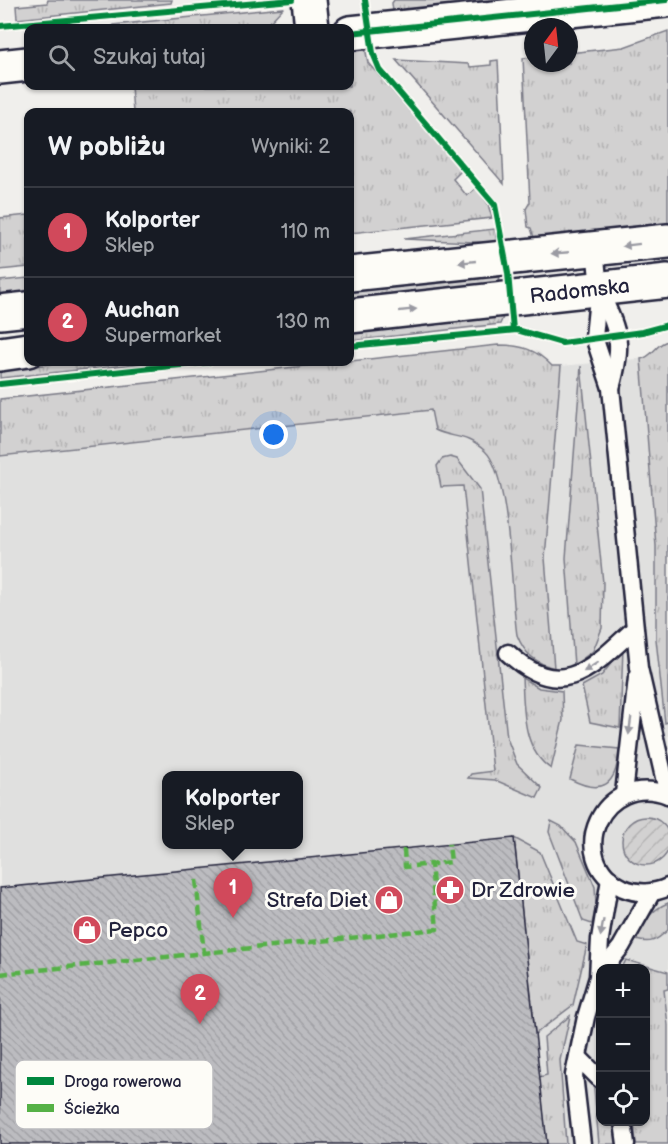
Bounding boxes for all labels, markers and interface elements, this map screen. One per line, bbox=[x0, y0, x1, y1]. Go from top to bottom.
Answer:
north arrow bbox=[524, 18, 578, 72]
search box bbox=[24, 24, 354, 90]
icon: search bbox=[45, 41, 78, 74]
text: Szukaj tutaj bbox=[93, 44, 206, 71]
text: W pobliżu bbox=[48, 132, 166, 163]
text: Wyniki: 2 bbox=[251, 135, 330, 159]
text: Kolporter bbox=[105, 207, 200, 234]
text: 1 bbox=[63, 220, 72, 244]
text: 110 m bbox=[281, 220, 330, 244]
text: Sklep bbox=[105, 234, 155, 258]
one-way arrow bbox=[622, 240, 641, 250]
one-way arrow bbox=[550, 248, 569, 258]
one-way arrow bbox=[457, 257, 476, 267]
street label: Radomska bbox=[528, 273, 631, 309]
text: Auchan bbox=[105, 297, 180, 324]
one-way arrow bbox=[398, 305, 417, 315]
text: 2 bbox=[62, 310, 73, 334]
text: 130 m bbox=[276, 310, 330, 334]
text: Supermarket bbox=[105, 324, 221, 348]
your location bbox=[259, 420, 288, 449]
one-way arrow bbox=[582, 662, 599, 673]
one-way arrow bbox=[626, 717, 635, 736]
popup bbox=[162, 771, 303, 849]
text: Kolporter bbox=[185, 785, 280, 812]
text: Sklep bbox=[185, 812, 235, 836]
pin: 1 bbox=[214, 868, 252, 918]
pharmacy icon: Dr Zdrowie bbox=[434, 874, 466, 906]
place label: Dr Zdrowie bbox=[471, 878, 575, 903]
shop icon: Strefa Diet bbox=[373, 884, 405, 916]
place label: Strefa Diet bbox=[267, 888, 369, 913]
shop icon: Pepco bbox=[71, 914, 103, 946]
place label: Pepco bbox=[108, 918, 168, 943]
one-way arrow bbox=[597, 918, 606, 937]
map controls bbox=[596, 964, 650, 1126]
button: + bbox=[596, 964, 650, 1018]
pin: 2 bbox=[180, 974, 220, 1024]
button: − bbox=[596, 1018, 650, 1072]
legend bbox=[15, 1060, 213, 1129]
button: locate bbox=[596, 1072, 650, 1126]
text: Droga rowerowa bbox=[64, 1073, 182, 1092]
text: Ścieżka bbox=[64, 1098, 120, 1119]

